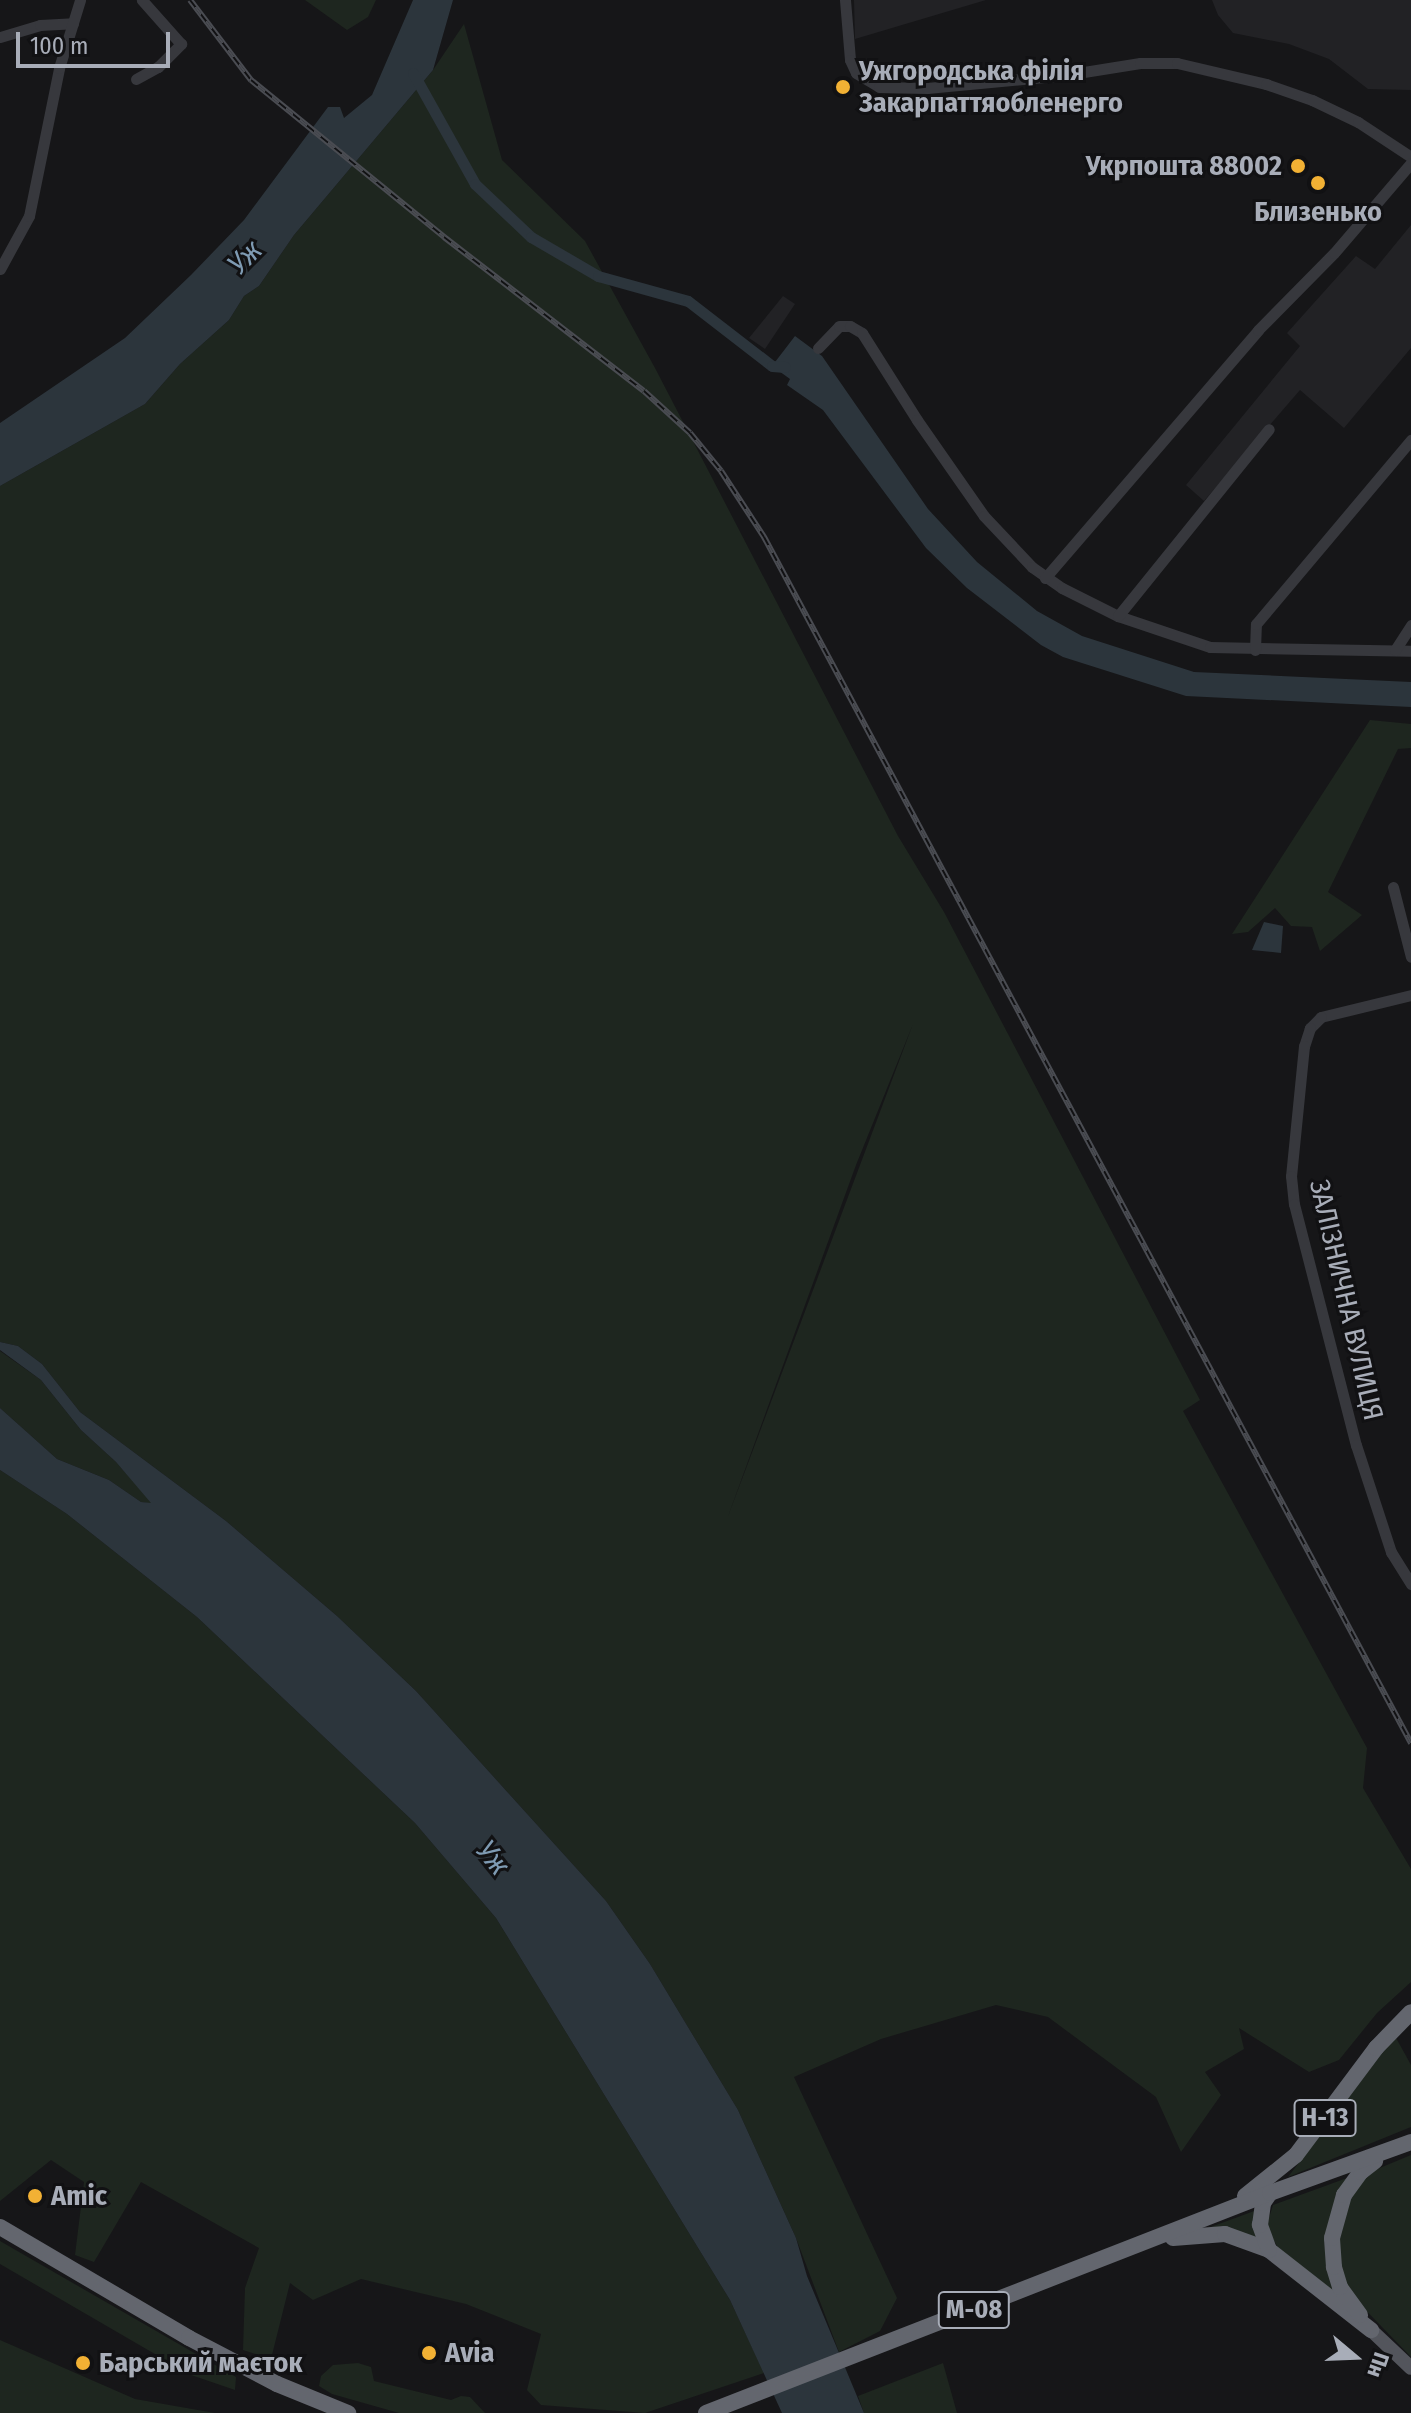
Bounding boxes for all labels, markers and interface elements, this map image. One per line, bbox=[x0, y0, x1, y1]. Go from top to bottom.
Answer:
scale bar bbox=[20, 16, 174, 66]
text: 100 m bbox=[30, 32, 88, 60]
place label: Ужгородська філія Закарпаттяобленерго bbox=[859, 54, 1123, 120]
marker: Ужгородська філія Закарпаттяобленерго bbox=[834, 78, 852, 96]
place label: Укрпошта 88002 bbox=[1086, 149, 1282, 183]
marker: Укрпошта 88002 bbox=[1289, 157, 1307, 175]
marker: Близенько bbox=[1309, 174, 1327, 192]
place label: Близенько bbox=[1254, 195, 1382, 229]
water label: Уж bbox=[220, 232, 270, 282]
street label: ЗАЛІЗНИЧНА ВУЛИЦЯ bbox=[1302, 1176, 1390, 1424]
water label: Уж bbox=[468, 1833, 518, 1883]
road number: Н-13 bbox=[1293, 2096, 1357, 2140]
place label: Amic bbox=[51, 2179, 107, 2213]
marker: Amic bbox=[26, 2187, 44, 2205]
road number: М-08 bbox=[936, 2288, 1012, 2332]
north arrow bbox=[1315, 2317, 1395, 2397]
place label: Avia bbox=[445, 2336, 495, 2370]
marker: Avia bbox=[420, 2344, 438, 2362]
place label: Барський маєток bbox=[99, 2346, 302, 2380]
text: Пн bbox=[1361, 2349, 1395, 2381]
marker: Барський маєток bbox=[74, 2354, 92, 2372]

